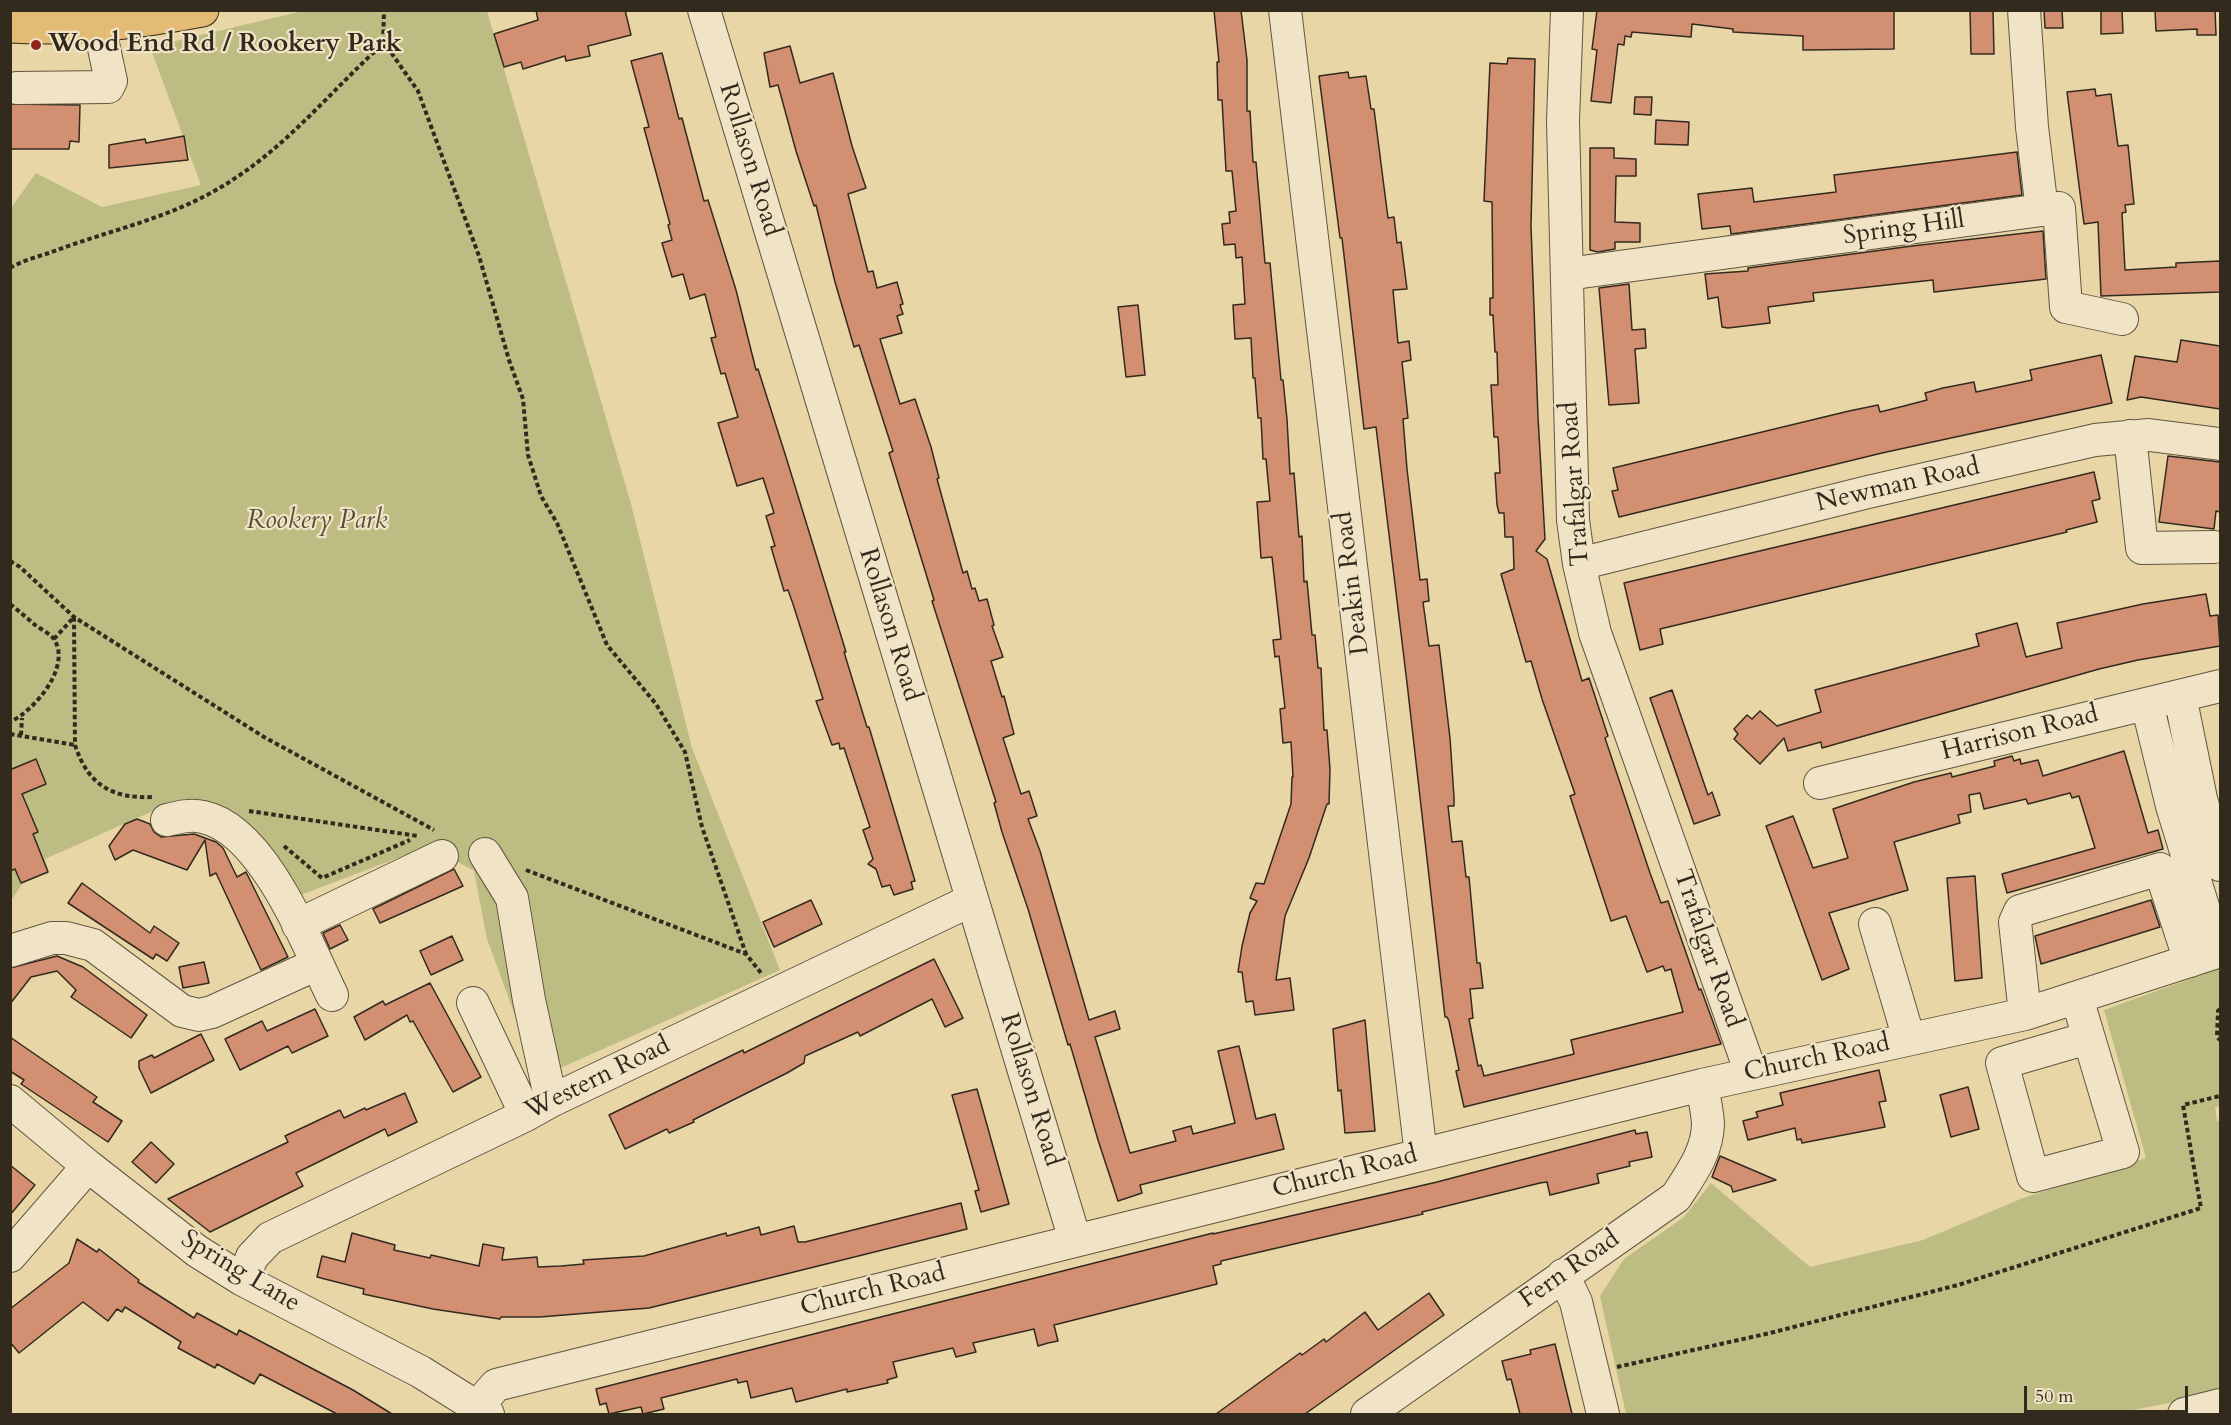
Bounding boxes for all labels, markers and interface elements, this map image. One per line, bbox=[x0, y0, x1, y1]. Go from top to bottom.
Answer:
place label: Wood End Rd / Rookery Park bbox=[48, 29, 402, 61]
marker: Wood End Rd / Rookery Park bbox=[29, 38, 43, 52]
street label: Rollason Road bbox=[711, 80, 787, 240]
street label: Spring Hill bbox=[1841, 205, 1967, 253]
street label: Trafalgar Road bbox=[1555, 401, 1597, 567]
street label: Newman Road bbox=[1813, 452, 1983, 520]
park label: Rookery Park bbox=[247, 506, 387, 538]
street label: Deakin Road bbox=[1329, 509, 1377, 657]
street label: Rollason Road bbox=[851, 545, 927, 705]
street label: Harrison Road bbox=[1938, 699, 2102, 769]
street label: Trafalgar Road bbox=[1665, 866, 1749, 1032]
street label: Rollason Road bbox=[992, 1010, 1068, 1170]
street label: Church Road bbox=[1741, 1028, 1893, 1090]
street label: Western Road bbox=[520, 1030, 676, 1128]
street label: Church Road bbox=[1269, 1140, 1421, 1206]
street label: Spring Lane bbox=[175, 1224, 305, 1320]
street label: Fern Road bbox=[1514, 1224, 1626, 1316]
street label: Church Road bbox=[797, 1258, 949, 1324]
scale bar bbox=[2027, 1374, 2190, 1412]
text: 50 m bbox=[2035, 1384, 2074, 1409]

